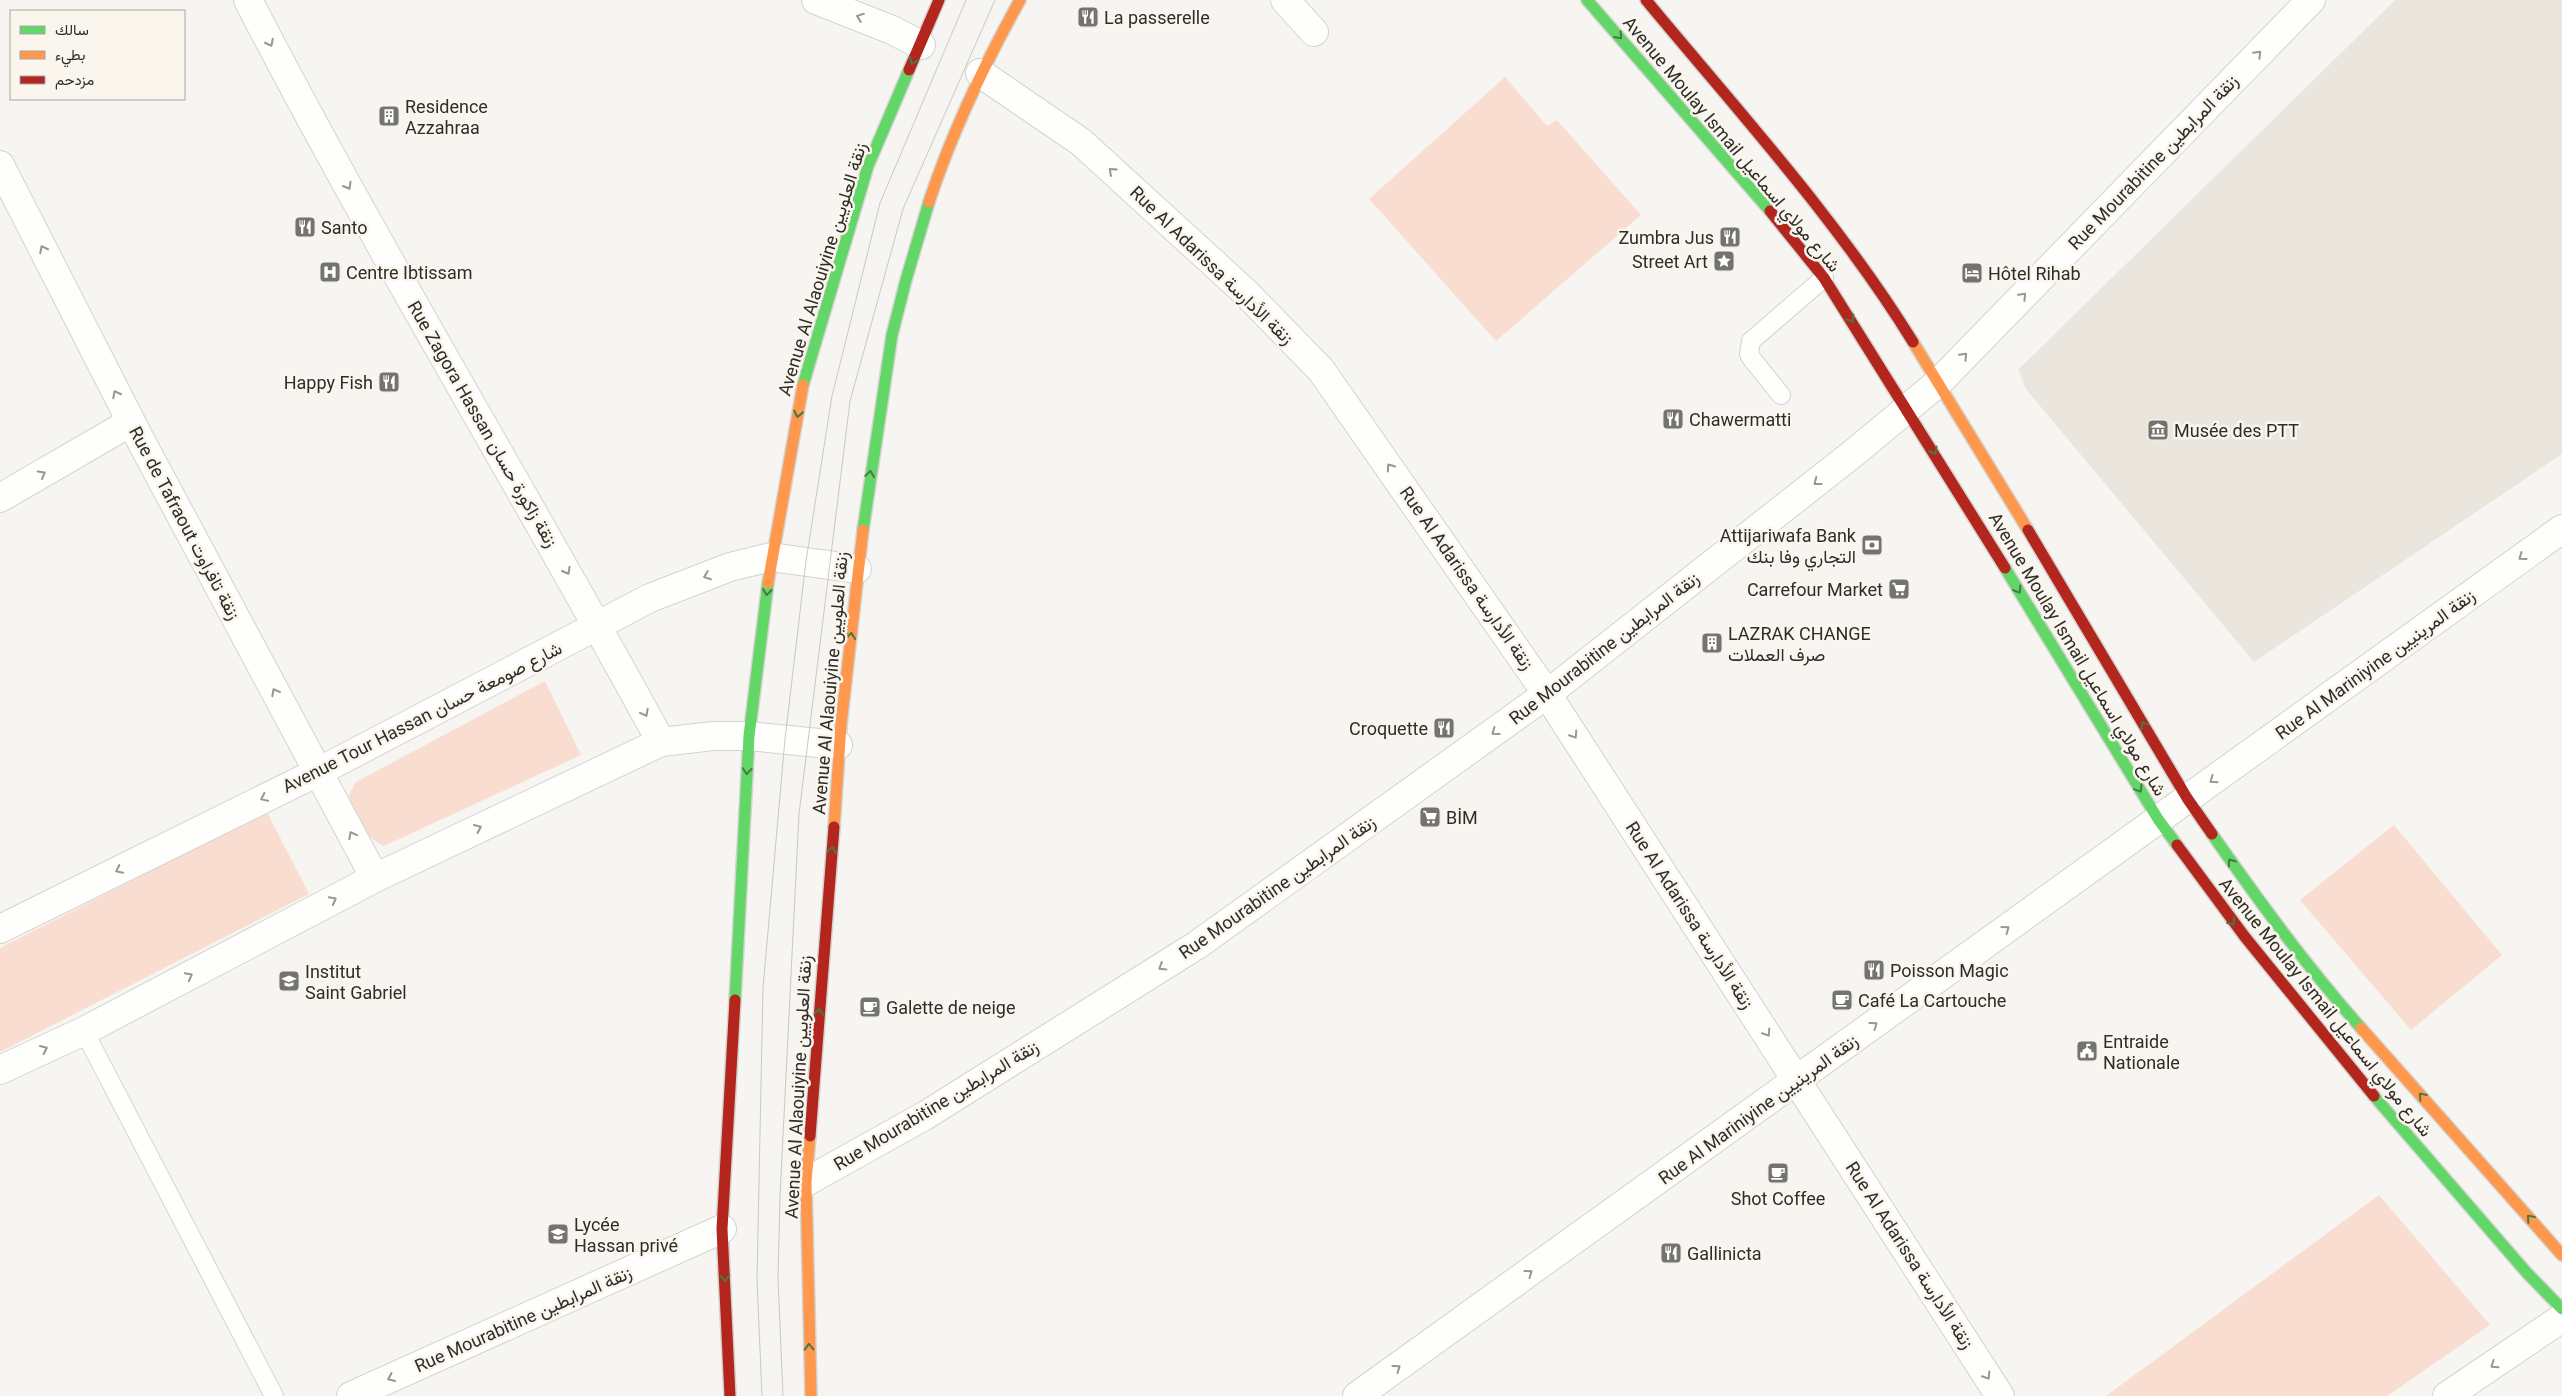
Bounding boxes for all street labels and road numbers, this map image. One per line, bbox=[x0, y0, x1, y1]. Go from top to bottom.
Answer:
street label: Avenue Moulay Ismail شارع مولاي اسماعيل bbox=[1615, 12, 1845, 279]
street label: Rue Mourabitine زنقة المرابطين bbox=[2064, 70, 2243, 255]
street label: Avenue Al Alaouiyine زنقة العلويين bbox=[773, 140, 872, 398]
street label: Rue Al Adarissa زنقة الأدارسة bbox=[1125, 181, 1298, 349]
street label: Rue Zagora Hassan زنقة زاكورة حسان bbox=[403, 297, 562, 551]
street label: Rue de Tafraout زنقة تافراوت bbox=[124, 423, 245, 624]
street label: Rue Al Adarissa زنقة الأدارسة bbox=[1395, 482, 1538, 674]
street label: Avenue Moulay Ismail شارع مولاي اسماعيل bbox=[1981, 508, 2171, 802]
street label: Avenue Al Alaouiyine زنقة العلويين bbox=[808, 551, 853, 815]
street label: Rue Mourabitine زنقة المرابطين bbox=[1505, 567, 1704, 729]
street label: Rue Al Mariniyine زنقة المرينيين bbox=[2271, 585, 2479, 744]
street label: Avenue Tour Hassan شارع صومعة حسان bbox=[279, 637, 566, 799]
street label: Rue Mourabitine زنقة المرابطين bbox=[1175, 811, 1380, 964]
street label: Rue Al Adarissa زنقة الأدارسة bbox=[1621, 817, 1758, 1013]
street label: Avenue Moulay Ismail شارع مولاي اسماعيل bbox=[2211, 873, 2437, 1144]
street label: Avenue Al Alaouiyine زنقة العلويين bbox=[781, 955, 816, 1219]
street label: Rue Al Mariniyine زنقة المرينيين bbox=[1654, 1030, 1862, 1189]
street label: Rue Mourabitine زنقة المرابطين bbox=[830, 1035, 1043, 1175]
street label: Rue Al Adarissa زنقة الأدارسة bbox=[1841, 1157, 1978, 1353]
street label: Rue Mourabitine زنقة المرابطين bbox=[411, 1262, 635, 1377]

